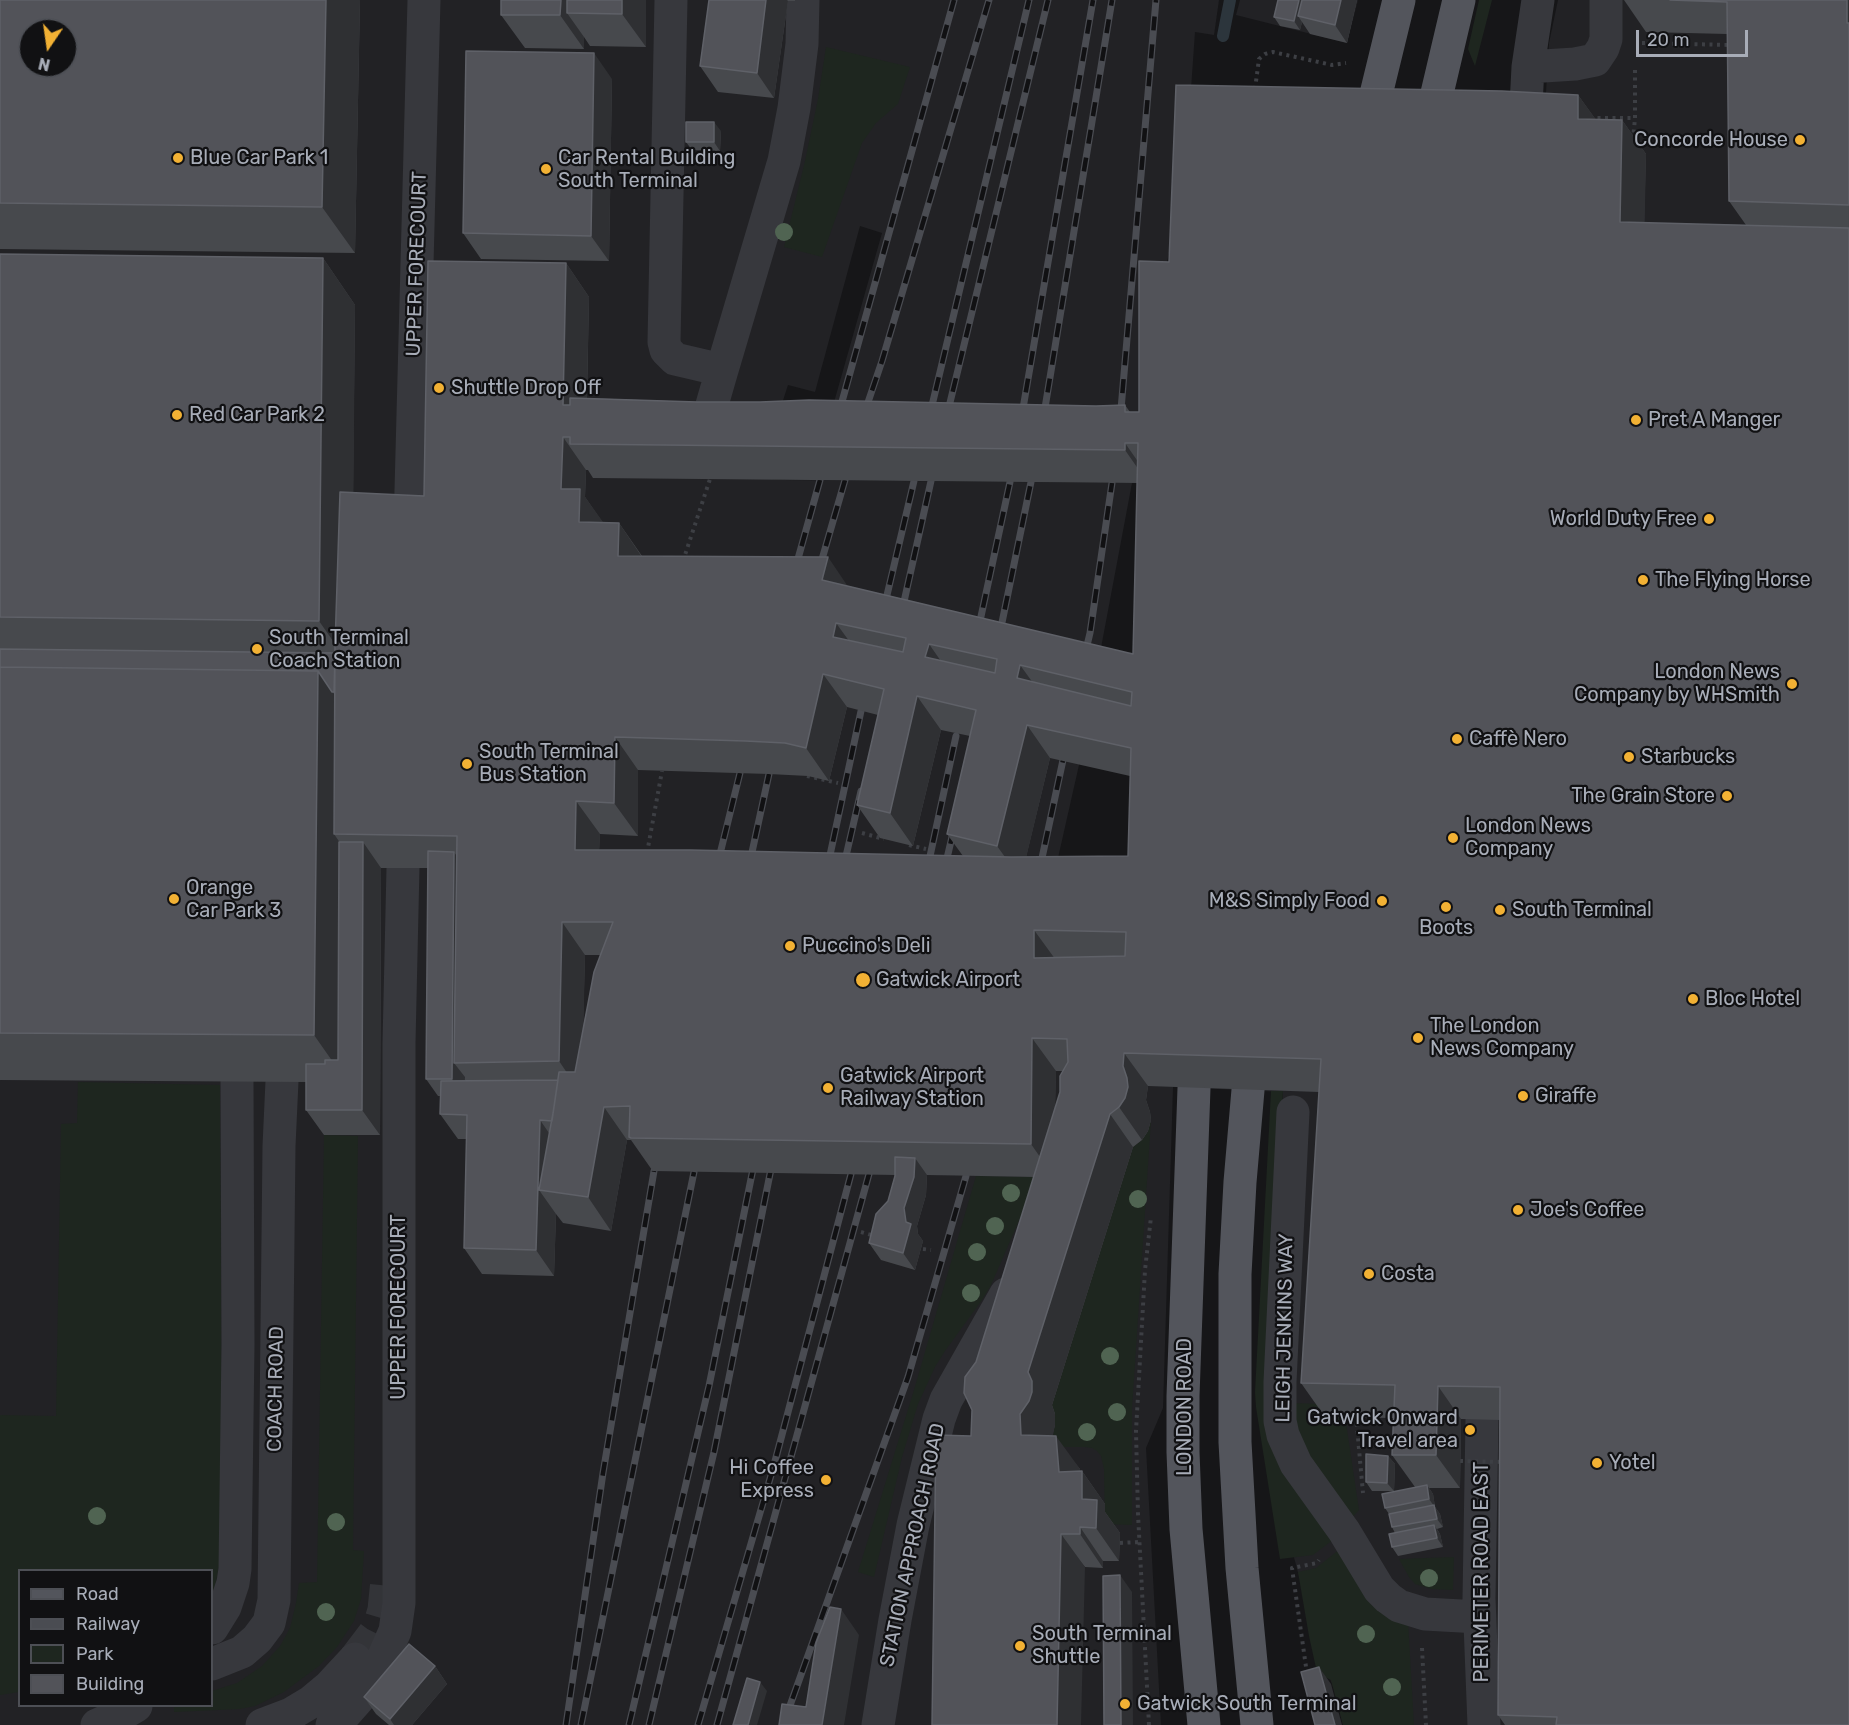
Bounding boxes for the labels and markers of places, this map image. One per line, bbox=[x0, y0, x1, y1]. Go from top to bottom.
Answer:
place label: Concorde House bbox=[1634, 128, 1788, 152]
marker: Concorde House bbox=[1793, 133, 1807, 147]
place label: Blue Car Park 1 bbox=[190, 146, 328, 170]
place label: Car Rental Building South Terminal bbox=[558, 146, 736, 193]
marker: Blue Car Park 1 bbox=[171, 151, 185, 165]
marker: Car Rental Building South Terminal bbox=[539, 162, 553, 176]
place label: Shuttle Drop Off bbox=[451, 376, 601, 400]
marker: Shuttle Drop Off bbox=[432, 381, 446, 395]
place label: Red Car Park 2 bbox=[189, 403, 325, 427]
marker: Red Car Park 2 bbox=[170, 408, 184, 422]
place label: Pret A Manger bbox=[1648, 408, 1780, 432]
marker: Pret A Manger bbox=[1629, 413, 1643, 427]
place label: World Duty Free bbox=[1550, 507, 1697, 531]
marker: World Duty Free bbox=[1702, 512, 1716, 526]
place label: The Flying Horse bbox=[1655, 568, 1811, 592]
marker: The Flying Horse bbox=[1636, 573, 1650, 587]
place label: South Terminal Coach Station bbox=[269, 626, 409, 673]
marker: South Terminal Coach Station bbox=[250, 642, 264, 656]
place label: London News Company by WHSmith bbox=[1574, 660, 1780, 707]
marker: London News Company by WHSmith bbox=[1785, 677, 1799, 691]
place label: Caffè Nero bbox=[1469, 727, 1567, 751]
marker: Caffè Nero bbox=[1450, 732, 1464, 746]
place label: South Terminal Bus Station bbox=[479, 740, 619, 787]
place label: Starbucks bbox=[1641, 745, 1735, 769]
marker: Starbucks bbox=[1622, 750, 1636, 764]
marker: South Terminal Bus Station bbox=[460, 757, 474, 771]
place label: The Grain Store bbox=[1571, 784, 1715, 808]
marker: The Grain Store bbox=[1720, 789, 1734, 803]
place label: London News Company bbox=[1465, 814, 1591, 861]
marker: London News Company bbox=[1446, 831, 1460, 845]
place label: Orange Car Park 3 bbox=[186, 876, 281, 923]
place label: M&S Simply Food bbox=[1209, 889, 1370, 913]
marker: Orange Car Park 3 bbox=[167, 892, 181, 906]
marker: M&S Simply Food bbox=[1375, 894, 1389, 908]
place label: South Terminal bbox=[1512, 898, 1652, 922]
marker: Boots bbox=[1439, 900, 1453, 914]
marker: South Terminal bbox=[1493, 903, 1507, 917]
place label: Boots bbox=[1419, 916, 1473, 940]
place label: Puccino's Deli bbox=[802, 934, 931, 958]
marker: Puccino's Deli bbox=[783, 939, 797, 953]
place label: Gatwick Airport bbox=[876, 968, 1020, 992]
marker: Gatwick Airport bbox=[854, 971, 872, 989]
place label: Bloc Hotel bbox=[1705, 987, 1800, 1011]
marker: Bloc Hotel bbox=[1686, 992, 1700, 1006]
place label: The London News Company bbox=[1430, 1014, 1574, 1061]
marker: The London News Company bbox=[1411, 1031, 1425, 1045]
place label: Gatwick Airport Railway Station bbox=[840, 1064, 984, 1111]
marker: Gatwick Airport Railway Station bbox=[821, 1081, 835, 1095]
place label: Giraffe bbox=[1535, 1084, 1597, 1108]
marker: Giraffe bbox=[1516, 1089, 1530, 1103]
place label: Joe's Coffee bbox=[1530, 1198, 1645, 1222]
marker: Joe's Coffee bbox=[1511, 1203, 1525, 1217]
place label: Costa bbox=[1381, 1262, 1435, 1286]
marker: Costa bbox=[1362, 1267, 1376, 1281]
place label: Gatwick Onward Travel area bbox=[1307, 1406, 1458, 1453]
marker: Gatwick Onward Travel area bbox=[1463, 1423, 1477, 1437]
place label: Yotel bbox=[1609, 1451, 1656, 1475]
place label: Hi Coffee Express bbox=[729, 1456, 814, 1503]
marker: Yotel bbox=[1590, 1456, 1604, 1470]
marker: Hi Coffee Express bbox=[819, 1473, 833, 1487]
place label: South Terminal Shuttle bbox=[1032, 1622, 1172, 1669]
marker: South Terminal Shuttle bbox=[1013, 1639, 1027, 1653]
place label: Gatwick South Terminal bbox=[1137, 1692, 1356, 1716]
marker: Gatwick South Terminal bbox=[1118, 1697, 1132, 1711]

